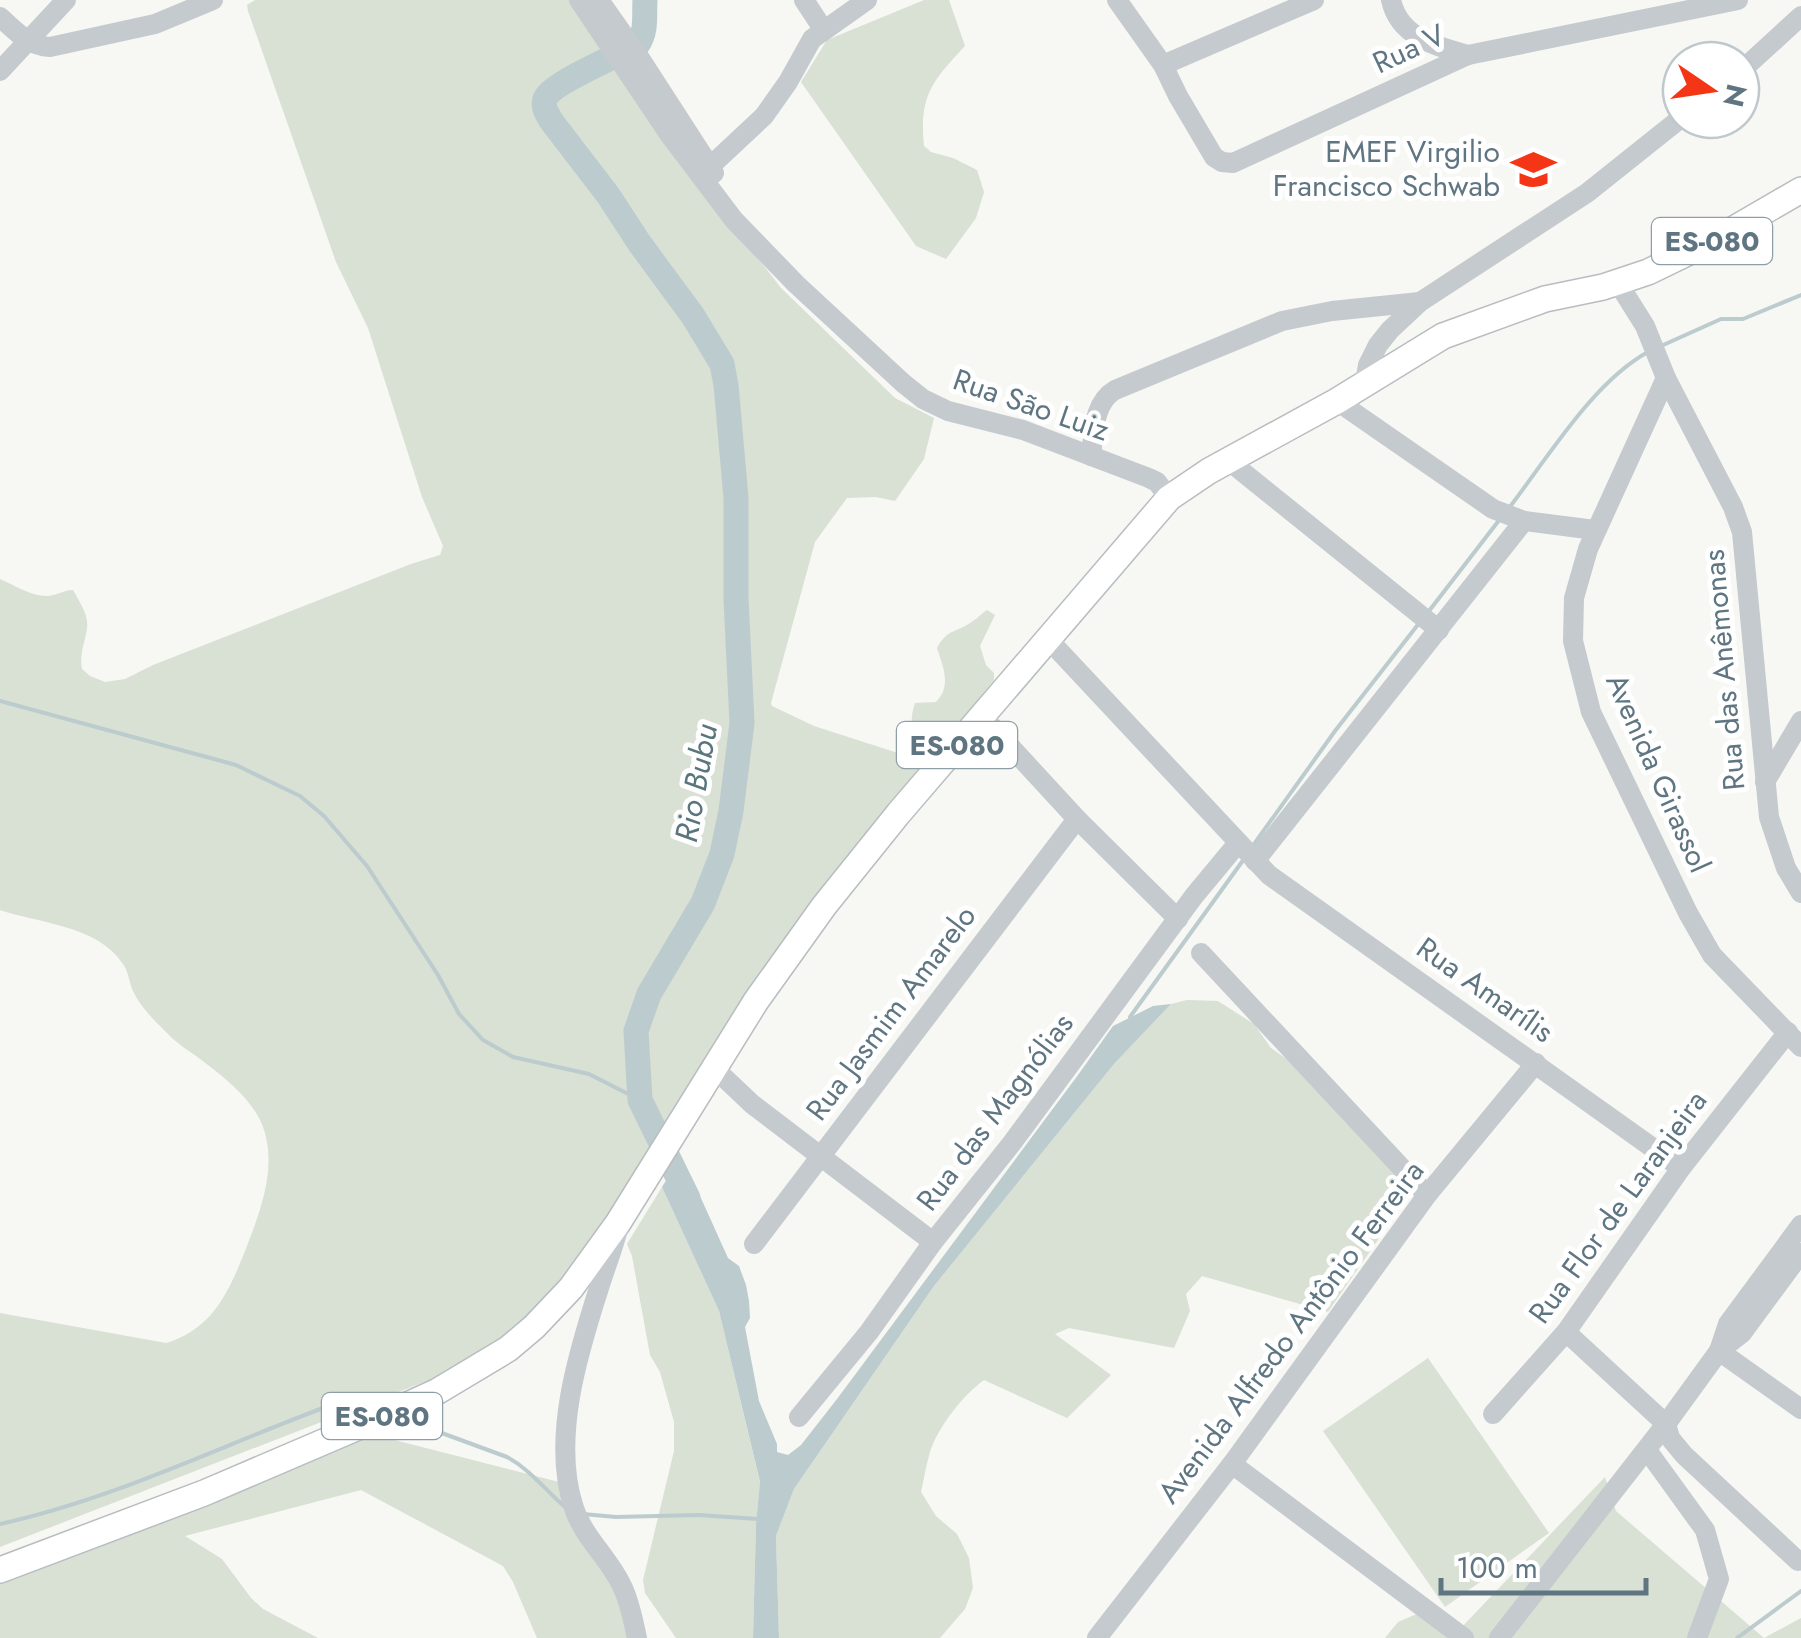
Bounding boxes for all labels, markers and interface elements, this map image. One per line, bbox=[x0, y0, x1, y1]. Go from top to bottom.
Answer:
street label: Rua V bbox=[1365, 13, 1452, 84]
north arrow bbox=[1661, 40, 1761, 140]
text: N bbox=[1712, 80, 1757, 111]
place label: EMEF Virgilio Francisco Schwab bbox=[1273, 130, 1500, 207]
school or university icon: EMEF Virgilio Francisco Schwab bbox=[1509, 145, 1557, 193]
road number: ES-080 bbox=[1652, 218, 1772, 264]
street label: Rua São Luiz bbox=[947, 358, 1115, 451]
street label: Rua das Anêmonas bbox=[1692, 548, 1755, 792]
street label: Avenida Girassol bbox=[1595, 666, 1722, 879]
water label: Rio Bubu bbox=[663, 720, 729, 846]
road number: ES-080 bbox=[897, 722, 1017, 768]
street label: Rua Jasmim Amarelo bbox=[795, 896, 986, 1129]
street label: Rua Amarílis bbox=[1408, 927, 1563, 1053]
street label: Rua das Magnólias bbox=[906, 1004, 1083, 1220]
street label: Rua Flor de Laranjeira bbox=[1518, 1081, 1717, 1332]
street label: Avenida Alfredo Antônio Ferreira bbox=[1147, 1151, 1434, 1512]
road number: ES-080 bbox=[322, 1393, 442, 1439]
scale bar bbox=[1441, 1533, 1646, 1595]
text: 100 m bbox=[1456, 1546, 1538, 1589]

